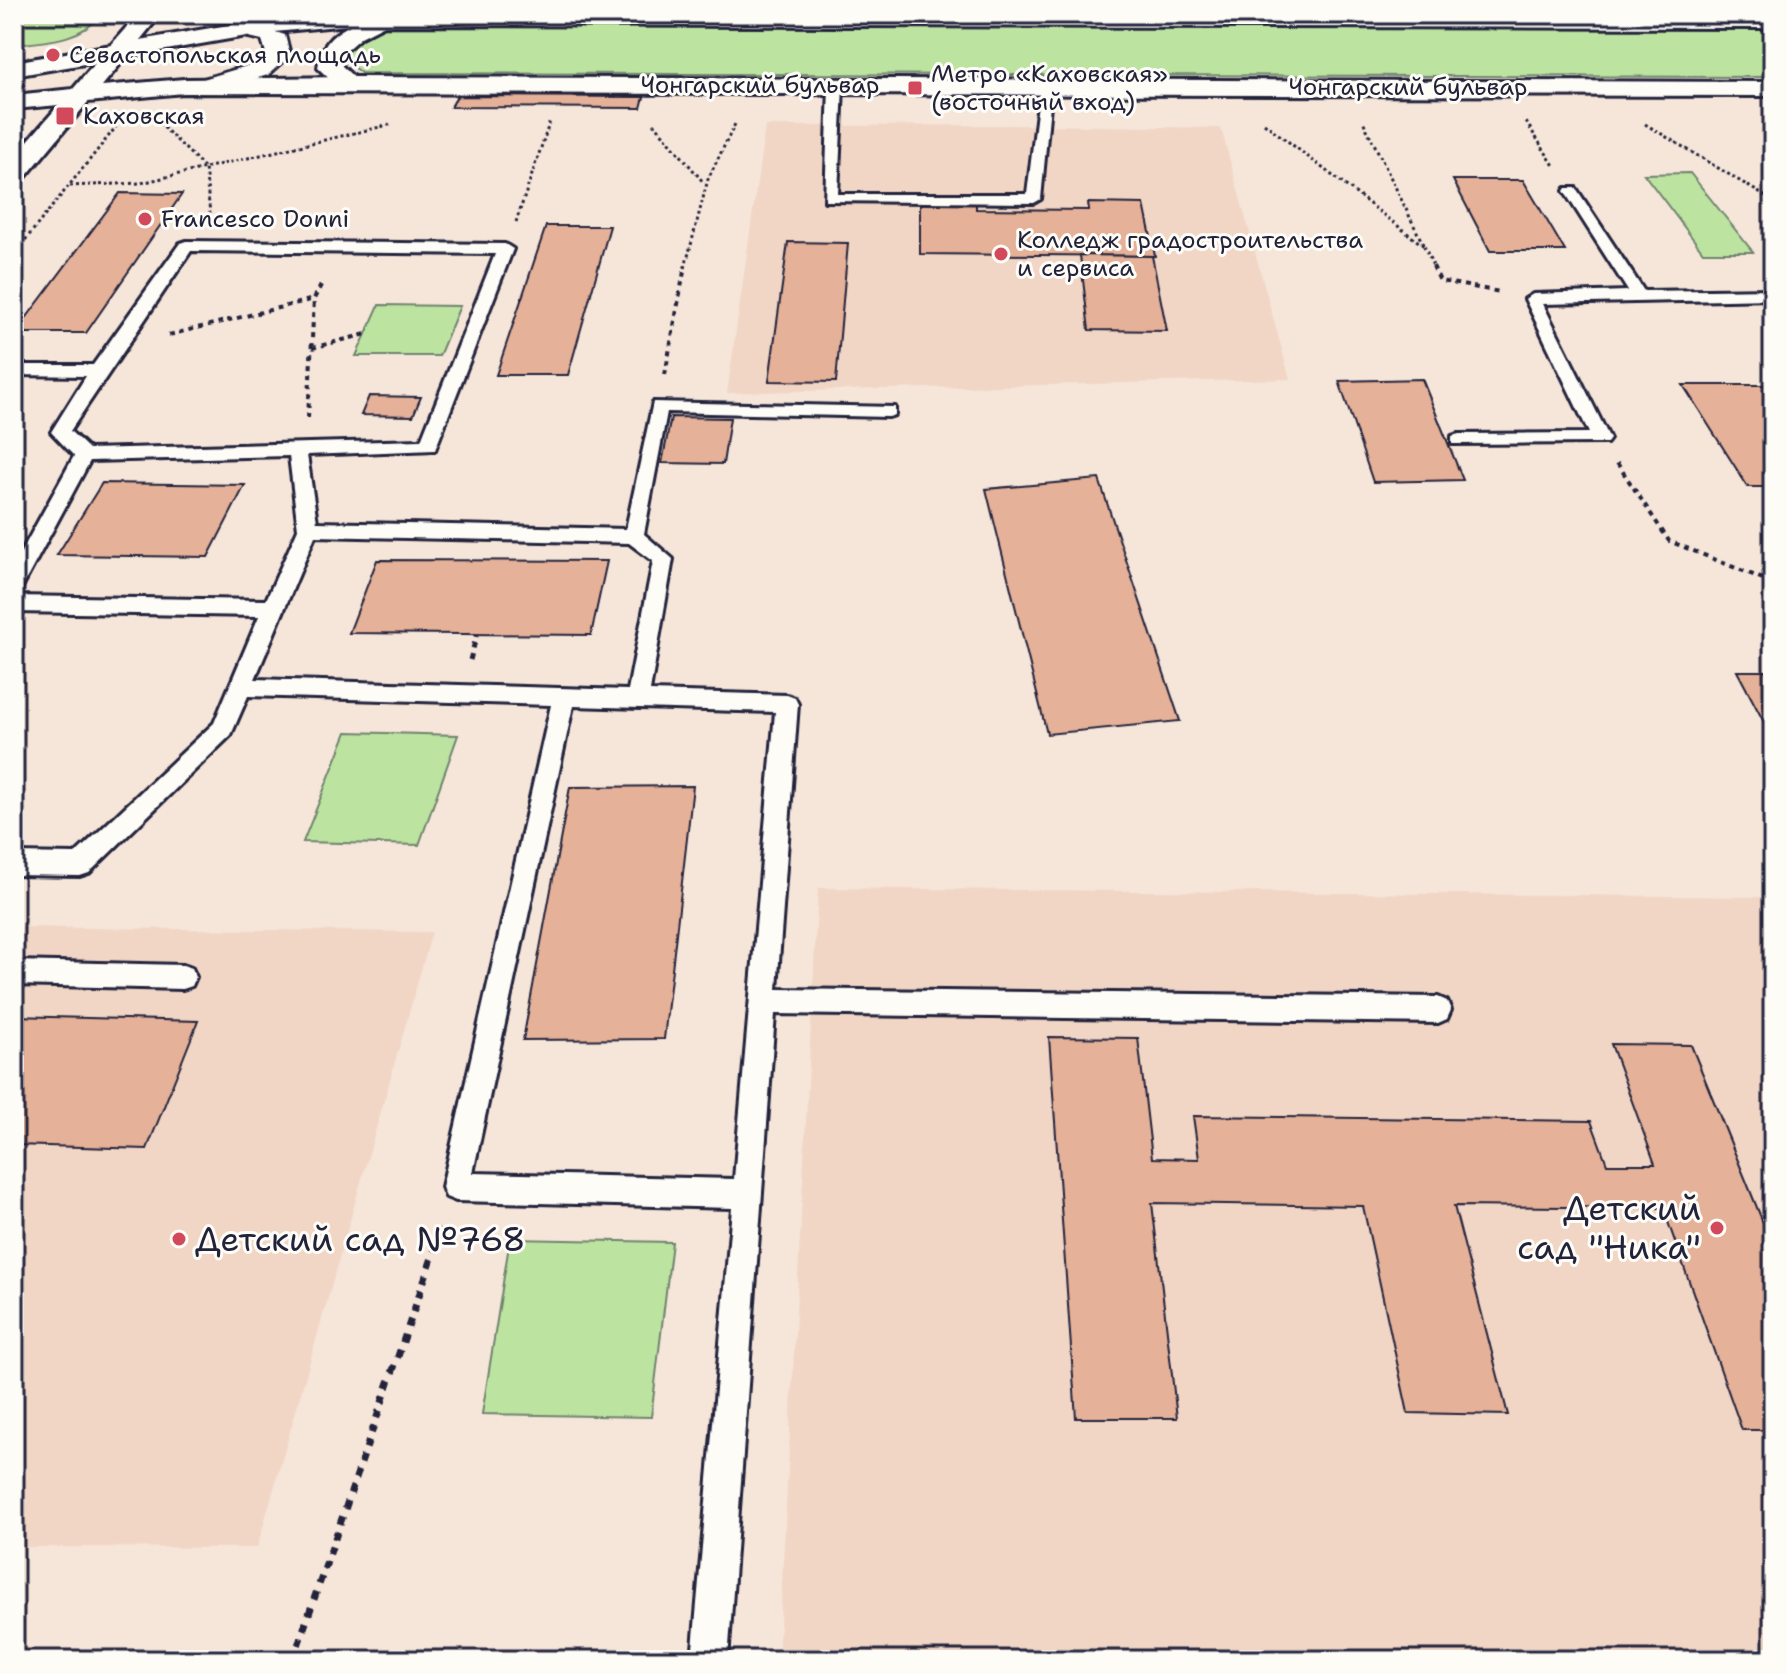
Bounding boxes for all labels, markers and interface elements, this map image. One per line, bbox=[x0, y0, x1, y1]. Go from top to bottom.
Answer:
place label: Севастопольская площадь bbox=[69, 39, 381, 71]
marker: Севастопольская площадь bbox=[44, 46, 62, 64]
place label: Метро «Каховская» (восточный вход) bbox=[931, 58, 1168, 118]
street label: Чонгарский бульвар bbox=[640, 69, 880, 101]
street label: Чонгарский бульвар bbox=[1288, 71, 1528, 103]
marker: Метро «Каховская» (восточный вход) bbox=[906, 79, 924, 97]
place label: Каховская bbox=[83, 100, 205, 132]
marker: Каховская bbox=[54, 105, 76, 127]
place label: Francesco Donni bbox=[161, 203, 349, 235]
marker: Francesco Donni bbox=[136, 210, 154, 228]
place label: Колледж градостроительства и сервиса bbox=[1017, 224, 1363, 284]
marker: Колледж градостроительства и сервиса bbox=[992, 245, 1010, 263]
place label: Детский сад "Ника" bbox=[1517, 1185, 1701, 1270]
place label: Детский сад №768 bbox=[195, 1216, 526, 1262]
marker: Детский сад "Ника" bbox=[1708, 1219, 1726, 1237]
marker: Детский сад №768 bbox=[170, 1230, 188, 1248]

